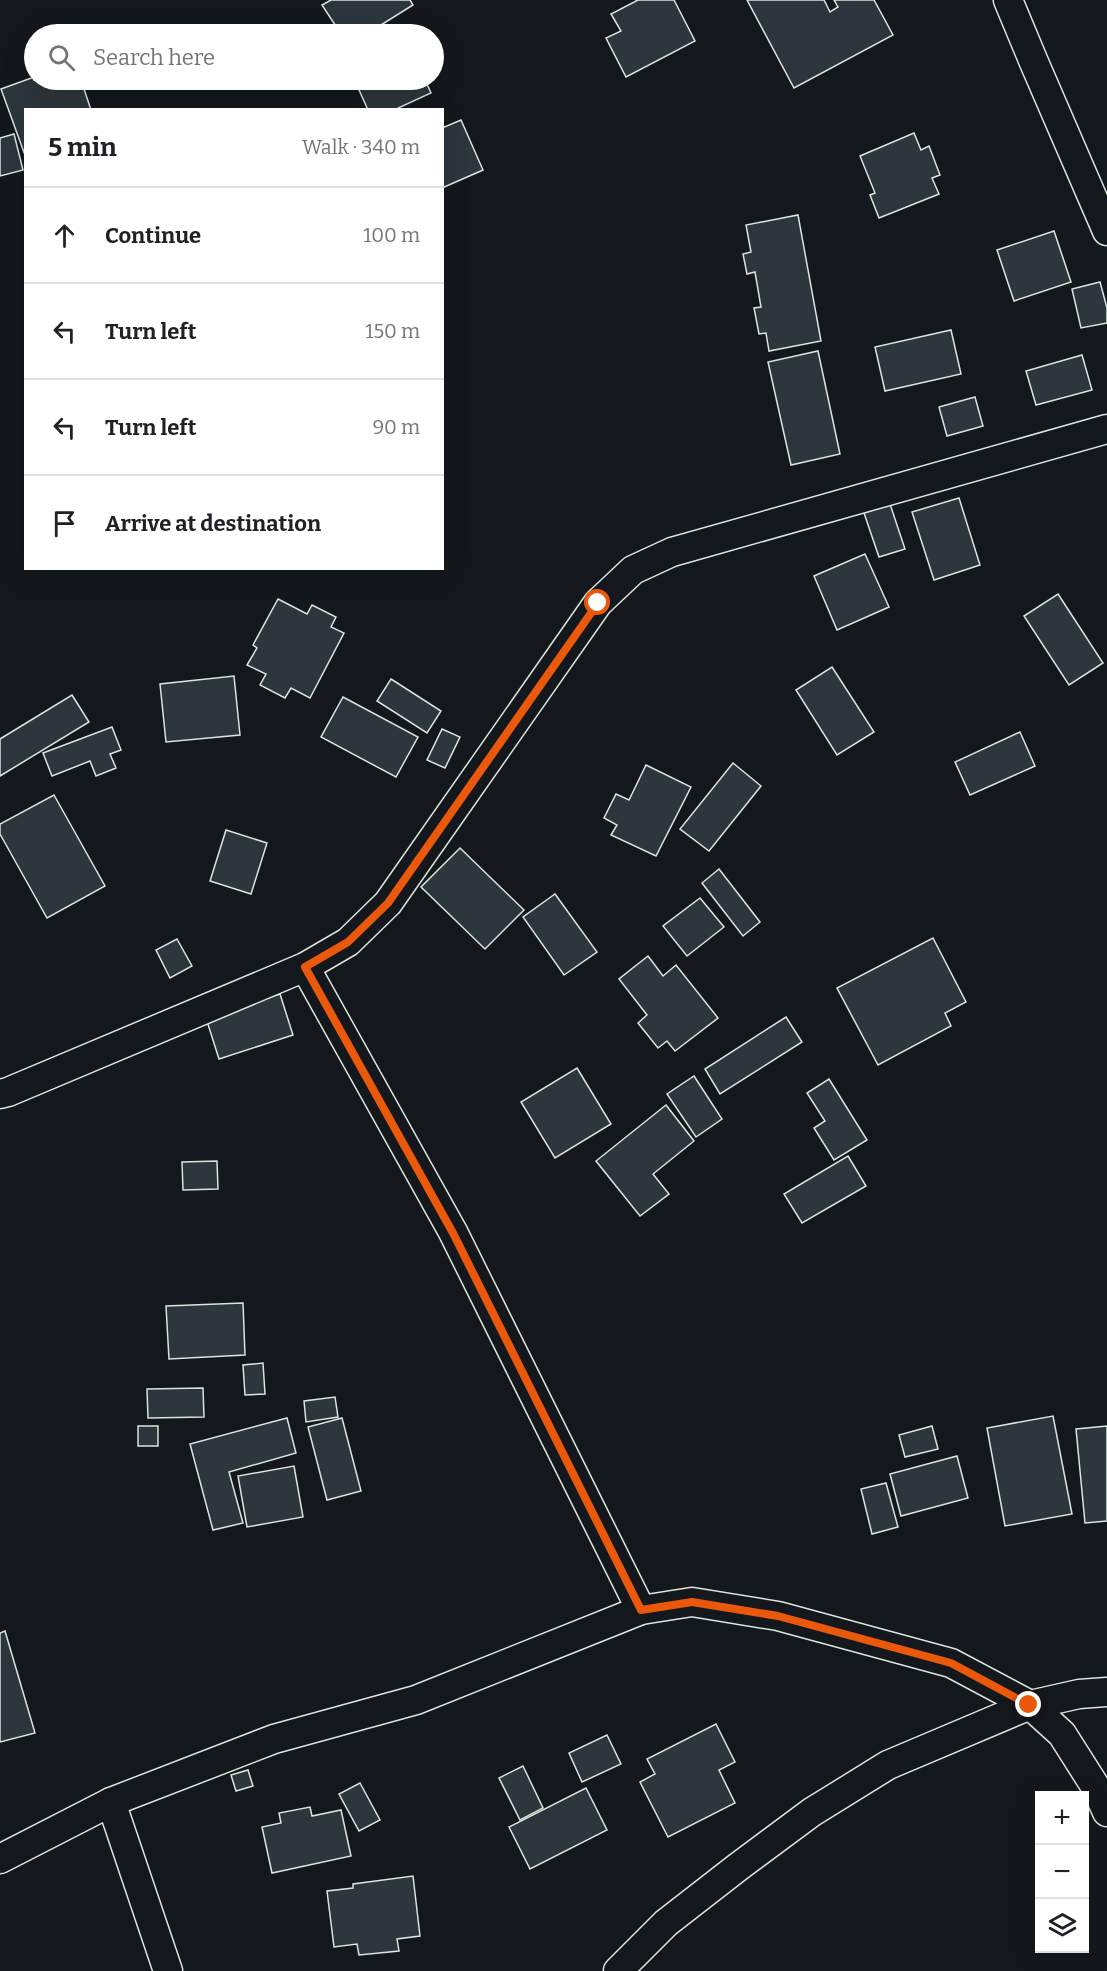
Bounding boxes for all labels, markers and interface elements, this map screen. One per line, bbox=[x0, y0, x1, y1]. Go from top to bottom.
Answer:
search box bbox=[24, 24, 444, 90]
icon: search bbox=[45, 41, 78, 74]
text: Search here bbox=[93, 44, 215, 71]
text: 5 min bbox=[48, 132, 117, 163]
text: Walk · 340 m bbox=[302, 135, 420, 159]
icon: ahead bbox=[48, 219, 81, 252]
text: Continue bbox=[105, 222, 201, 249]
text: 100 m bbox=[363, 223, 420, 247]
icon: left bbox=[48, 315, 81, 348]
text: Turn left bbox=[105, 318, 197, 345]
text: 150 m bbox=[365, 319, 420, 343]
icon: left bbox=[48, 411, 81, 444]
text: Turn left bbox=[105, 414, 197, 441]
text: 90 m bbox=[372, 415, 420, 439]
icon: arrive bbox=[48, 507, 81, 540]
text: Arrive at destination bbox=[105, 510, 321, 537]
route start bbox=[584, 589, 610, 615]
route end bbox=[1015, 1691, 1041, 1717]
map controls bbox=[1035, 1791, 1089, 1953]
button: + bbox=[1035, 1791, 1089, 1845]
button: − bbox=[1035, 1845, 1089, 1899]
button: layers bbox=[1035, 1899, 1089, 1953]

